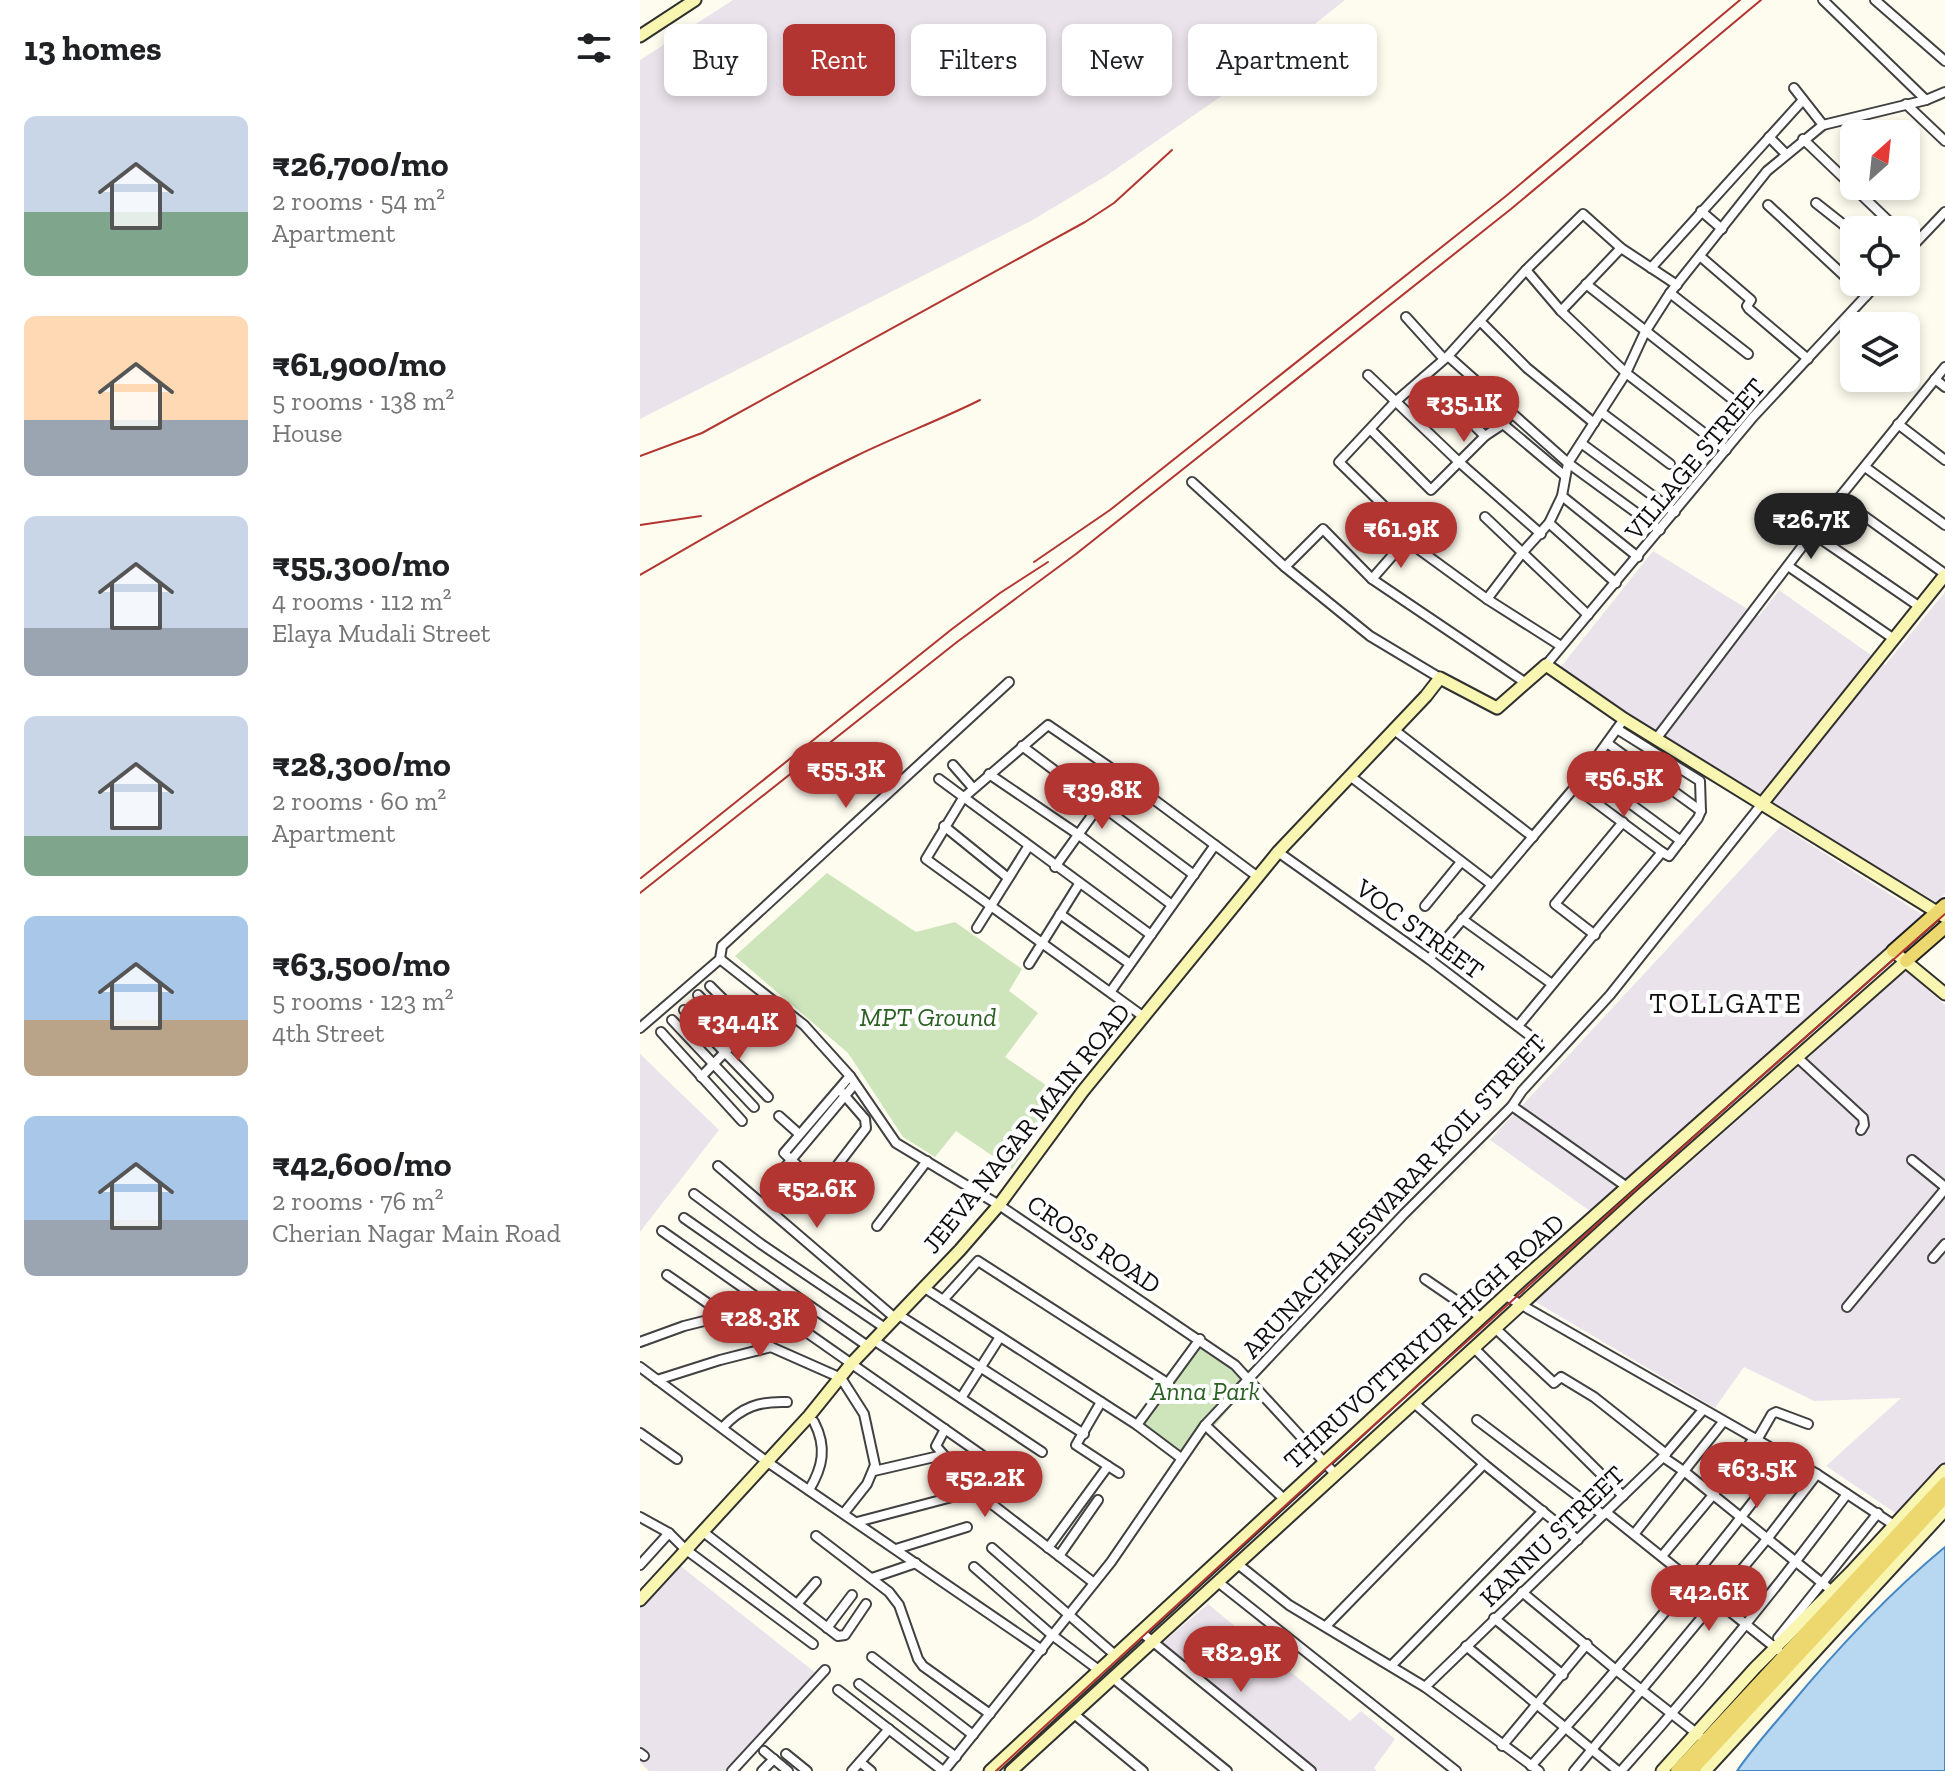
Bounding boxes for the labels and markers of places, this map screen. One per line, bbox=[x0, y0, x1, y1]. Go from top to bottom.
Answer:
pin: ₹35.1K bbox=[1399, 376, 1529, 444]
pin: ₹26.7K bbox=[1746, 493, 1876, 561]
pin: ₹61.9K bbox=[1336, 502, 1466, 570]
pin: ₹55.3K bbox=[781, 742, 911, 810]
pin: ₹56.5K bbox=[1559, 751, 1689, 819]
pin: ₹39.8K bbox=[1037, 763, 1167, 831]
pin: ₹34.4K bbox=[673, 995, 803, 1063]
pin: ₹52.6K bbox=[752, 1162, 882, 1230]
pin: ₹28.3K bbox=[695, 1291, 825, 1359]
pin: ₹63.5K bbox=[1692, 1442, 1822, 1510]
pin: ₹52.2K bbox=[920, 1451, 1050, 1519]
pin: ₹42.6K bbox=[1644, 1565, 1774, 1633]
pin: ₹82.9K bbox=[1176, 1626, 1306, 1694]

